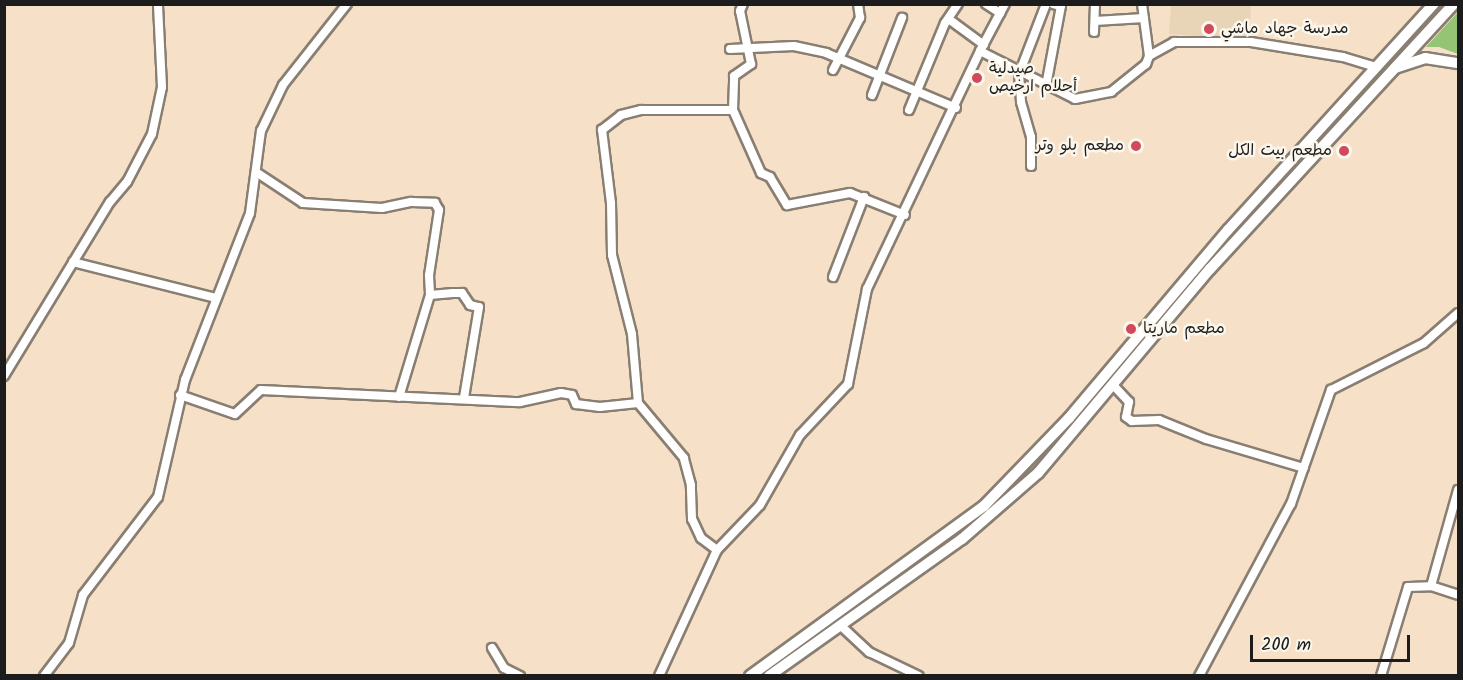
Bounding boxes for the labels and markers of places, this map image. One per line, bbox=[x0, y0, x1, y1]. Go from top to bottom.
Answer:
place label: مدرسة جهاد ماشي bbox=[1221, 19, 1348, 39]
marker: مدرسة جهاد ماشي bbox=[1202, 22, 1216, 36]
place label: صيدلية أحلام ارخيص bbox=[989, 59, 1077, 97]
marker: صيدلية أحلام ارخيص bbox=[970, 71, 984, 85]
place label: مطعم بلو وتر bbox=[1035, 136, 1124, 156]
marker: مطعم بلو وتر bbox=[1129, 139, 1143, 153]
place label: مطعم بيت الكل bbox=[1228, 141, 1332, 161]
marker: مطعم بيت الكل bbox=[1337, 144, 1351, 158]
place label: مطعم ماريتا bbox=[1143, 319, 1225, 339]
marker: مطعم ماريتا bbox=[1124, 322, 1138, 336]

